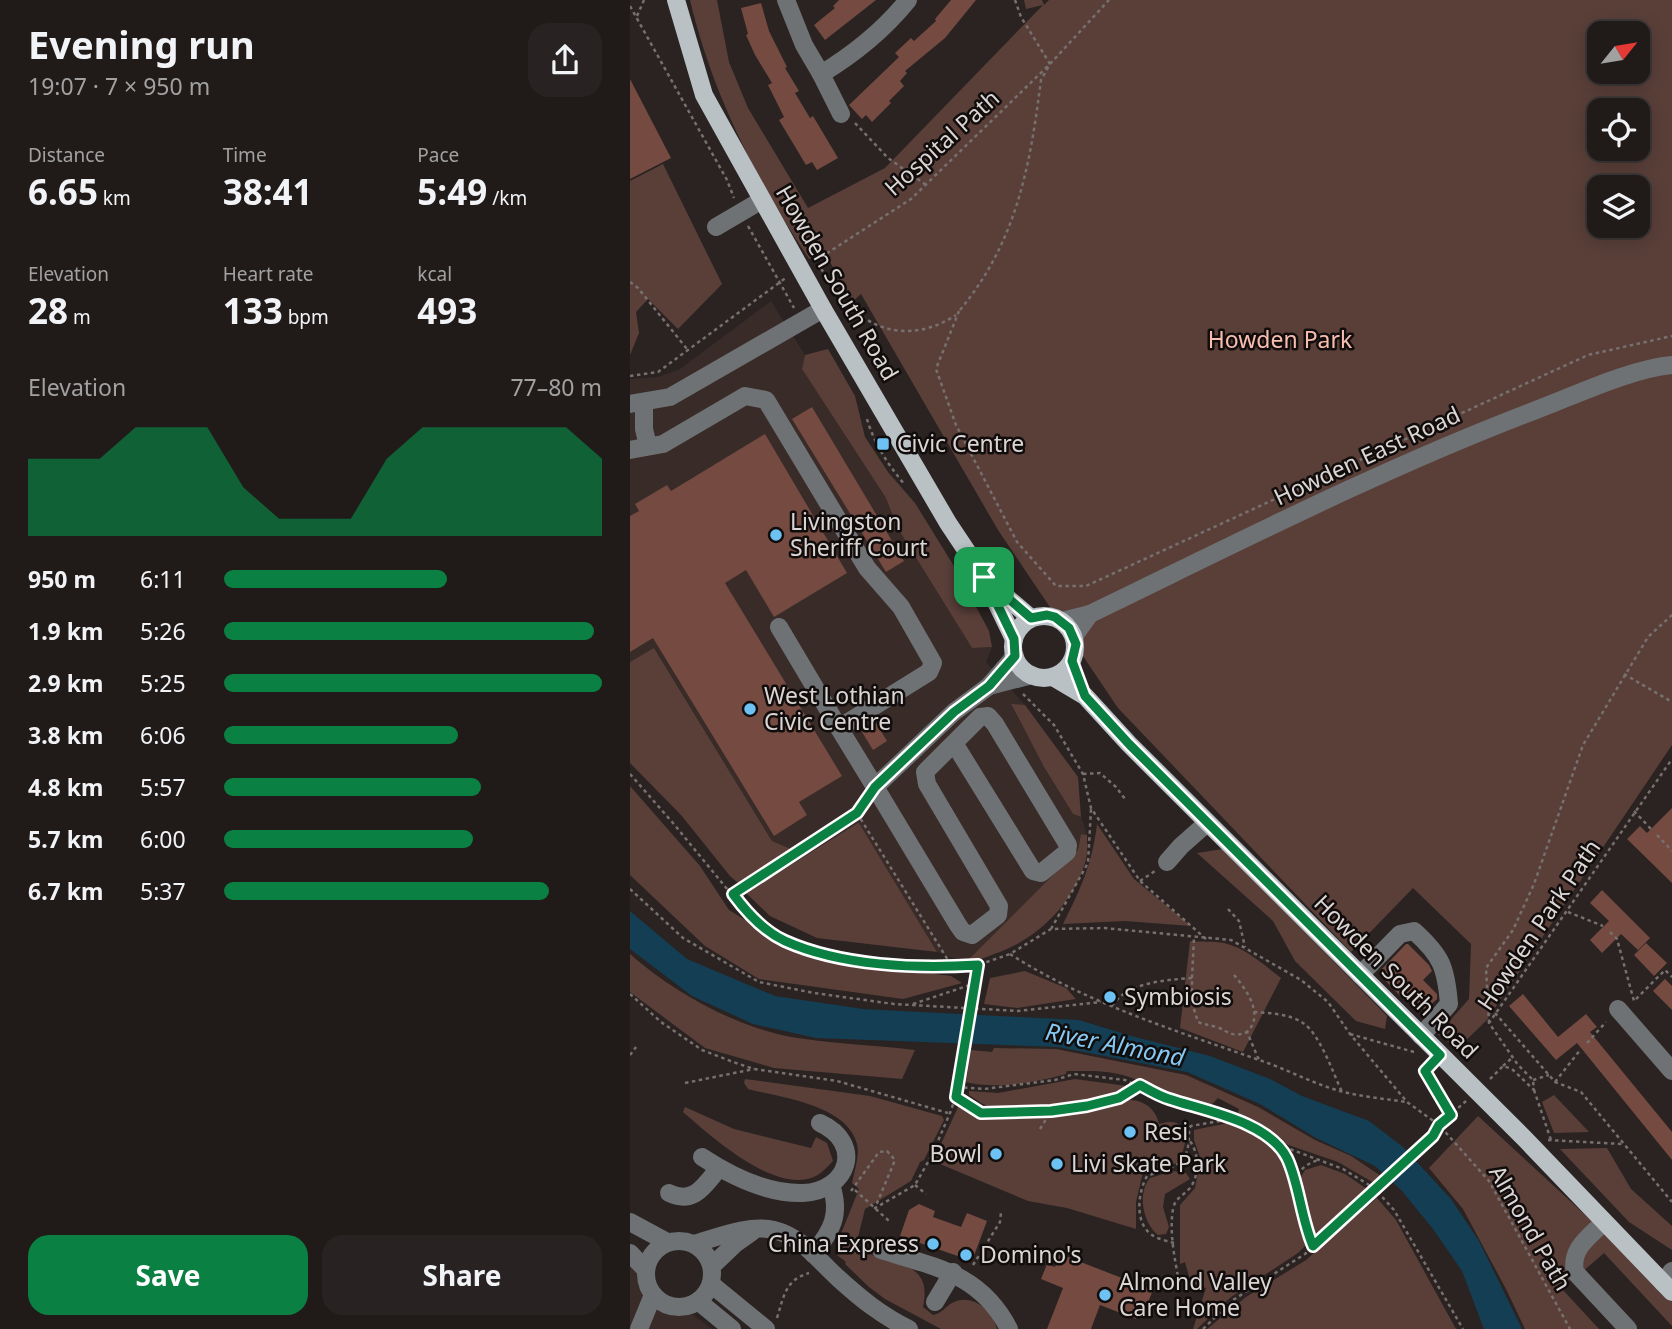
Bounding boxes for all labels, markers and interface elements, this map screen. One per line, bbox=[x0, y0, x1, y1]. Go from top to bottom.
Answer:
text: Evening run bbox=[28, 18, 255, 70]
north arrow bbox=[1587, 21, 1650, 84]
map controls bbox=[1587, 21, 1650, 238]
button: share bbox=[528, 23, 602, 97]
text: 19:07 · 7 × 950 m bbox=[28, 70, 210, 102]
street label: Hospital Path bbox=[877, 82, 1006, 202]
button: locate bbox=[1587, 98, 1650, 161]
text: Distance bbox=[28, 142, 105, 168]
text: Time bbox=[223, 142, 267, 168]
text: Pace bbox=[417, 142, 459, 168]
text: 6.65 bbox=[28, 168, 98, 215]
text: 38:41 bbox=[223, 168, 313, 215]
text: 5:49 bbox=[417, 168, 487, 215]
button: layers bbox=[1587, 175, 1650, 238]
street label: Howden South Road bbox=[769, 179, 907, 386]
text: km bbox=[98, 185, 131, 211]
text: /km bbox=[487, 185, 527, 211]
text: Elevation bbox=[28, 261, 109, 287]
text: Heart rate bbox=[223, 261, 313, 287]
text: kcal bbox=[417, 261, 452, 287]
text: 28 bbox=[28, 287, 68, 334]
text: 133 bbox=[223, 287, 283, 334]
text: 493 bbox=[417, 287, 477, 334]
text: m bbox=[68, 304, 91, 330]
text: bpm bbox=[283, 304, 329, 330]
park label: Howden Park bbox=[1208, 323, 1353, 355]
text: Elevation bbox=[28, 371, 126, 403]
text: 77–80 m bbox=[510, 371, 602, 403]
street label: Howden East Road bbox=[1268, 398, 1465, 512]
place label: Civic Centre bbox=[897, 427, 1024, 459]
marker: Civic Centre bbox=[875, 436, 891, 452]
place label: Livingston Sheriff Court bbox=[790, 505, 928, 563]
marker: Livingston Sheriff Court bbox=[768, 527, 784, 543]
pin bbox=[954, 547, 1014, 607]
icon: arrive bbox=[965, 558, 1003, 596]
text: 950 m bbox=[28, 563, 96, 595]
text: 6:11 bbox=[140, 563, 186, 595]
text: 1.9 km bbox=[28, 615, 103, 647]
text: 5:26 bbox=[140, 615, 186, 647]
text: 2.9 km bbox=[28, 667, 103, 699]
text: 5:25 bbox=[140, 667, 186, 699]
place label: West Lothian Civic Centre bbox=[764, 679, 905, 737]
marker: West Lothian Civic Centre bbox=[742, 701, 758, 717]
text: 3.8 km bbox=[28, 719, 103, 751]
text: 6:06 bbox=[140, 719, 186, 751]
text: 4.8 km bbox=[28, 771, 103, 803]
text: 5:57 bbox=[140, 771, 186, 803]
text: 5.7 km bbox=[28, 823, 103, 855]
text: 6:00 bbox=[140, 823, 186, 855]
street label: Howden Park Path bbox=[1469, 833, 1607, 1016]
text: 6.7 km bbox=[28, 875, 103, 907]
text: 5:37 bbox=[140, 875, 186, 907]
street label: Howden South Road bbox=[1307, 887, 1486, 1066]
place label: Symbiosis bbox=[1124, 980, 1232, 1012]
marker: Symbiosis bbox=[1102, 989, 1118, 1005]
water label: River Almond bbox=[1043, 1014, 1189, 1073]
place label: Resi bbox=[1144, 1115, 1188, 1147]
marker: Resi bbox=[1122, 1124, 1138, 1140]
place label: Bowl bbox=[930, 1137, 982, 1169]
marker: Bowl bbox=[988, 1146, 1004, 1162]
place label: Livi Skate Park bbox=[1071, 1147, 1227, 1179]
marker: Livi Skate Park bbox=[1049, 1156, 1065, 1172]
street label: Almond Path bbox=[1482, 1159, 1580, 1296]
place label: China Express bbox=[768, 1227, 919, 1259]
button: Save bbox=[28, 1235, 308, 1315]
button: Share bbox=[322, 1235, 602, 1315]
marker: China Express bbox=[925, 1236, 941, 1252]
place label: Domino's bbox=[980, 1238, 1082, 1270]
marker: Domino's bbox=[958, 1247, 974, 1263]
place label: Almond Valley Care Home bbox=[1119, 1265, 1272, 1323]
marker: Almond Valley Care Home bbox=[1097, 1287, 1113, 1303]

